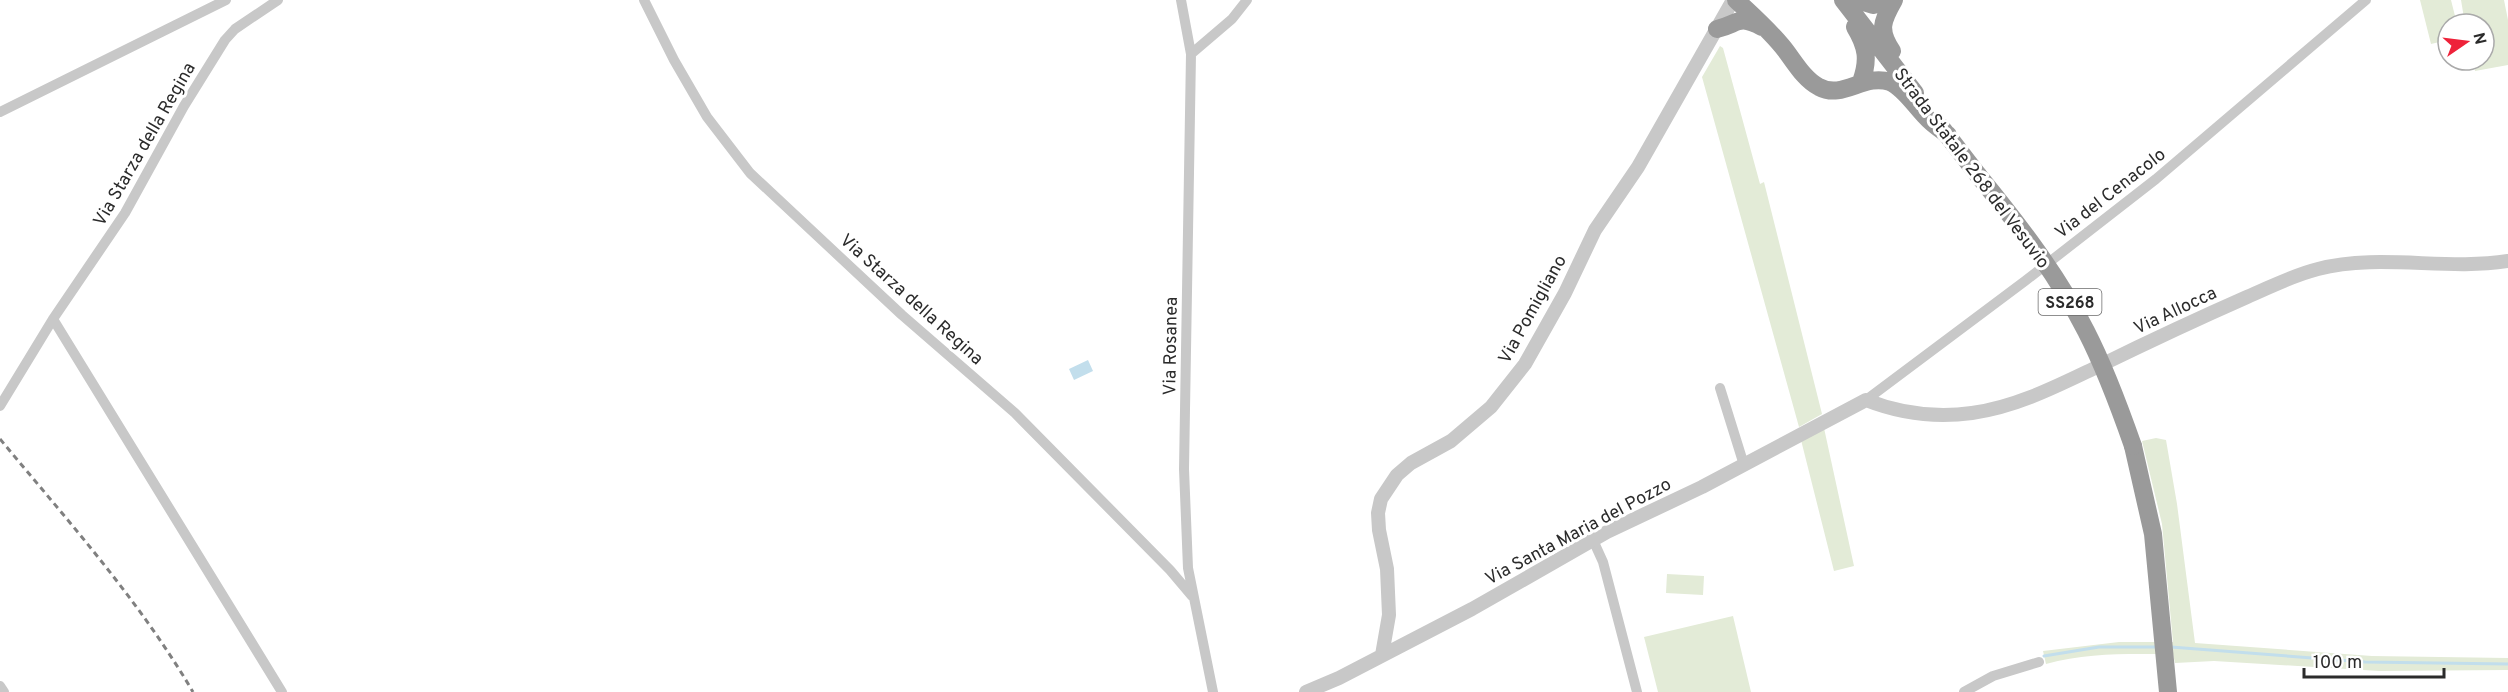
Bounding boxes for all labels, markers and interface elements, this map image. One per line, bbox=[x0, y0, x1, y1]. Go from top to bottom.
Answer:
north arrow bbox=[2436, 12, 2496, 72]
text: N bbox=[2468, 31, 2490, 47]
street label: Via Starza della Regina bbox=[89, 59, 202, 231]
street label: Strada Statale 268 del Vesuvio bbox=[1888, 64, 2054, 274]
street label: Via del Cenacolo bbox=[2051, 144, 2171, 245]
street label: Via Starza della Regina bbox=[834, 230, 988, 371]
street label: Via Pomigliano bbox=[1494, 251, 1573, 368]
street label: Via Allocca bbox=[2131, 282, 2221, 341]
road number: SS268 bbox=[2038, 289, 2102, 315]
street label: Via Rosanea bbox=[1159, 296, 1184, 396]
street label: Via Santa Maria del Pozzo bbox=[1482, 473, 1676, 591]
scale bar bbox=[2304, 641, 2444, 679]
text: 100 m bbox=[2313, 652, 2362, 675]

